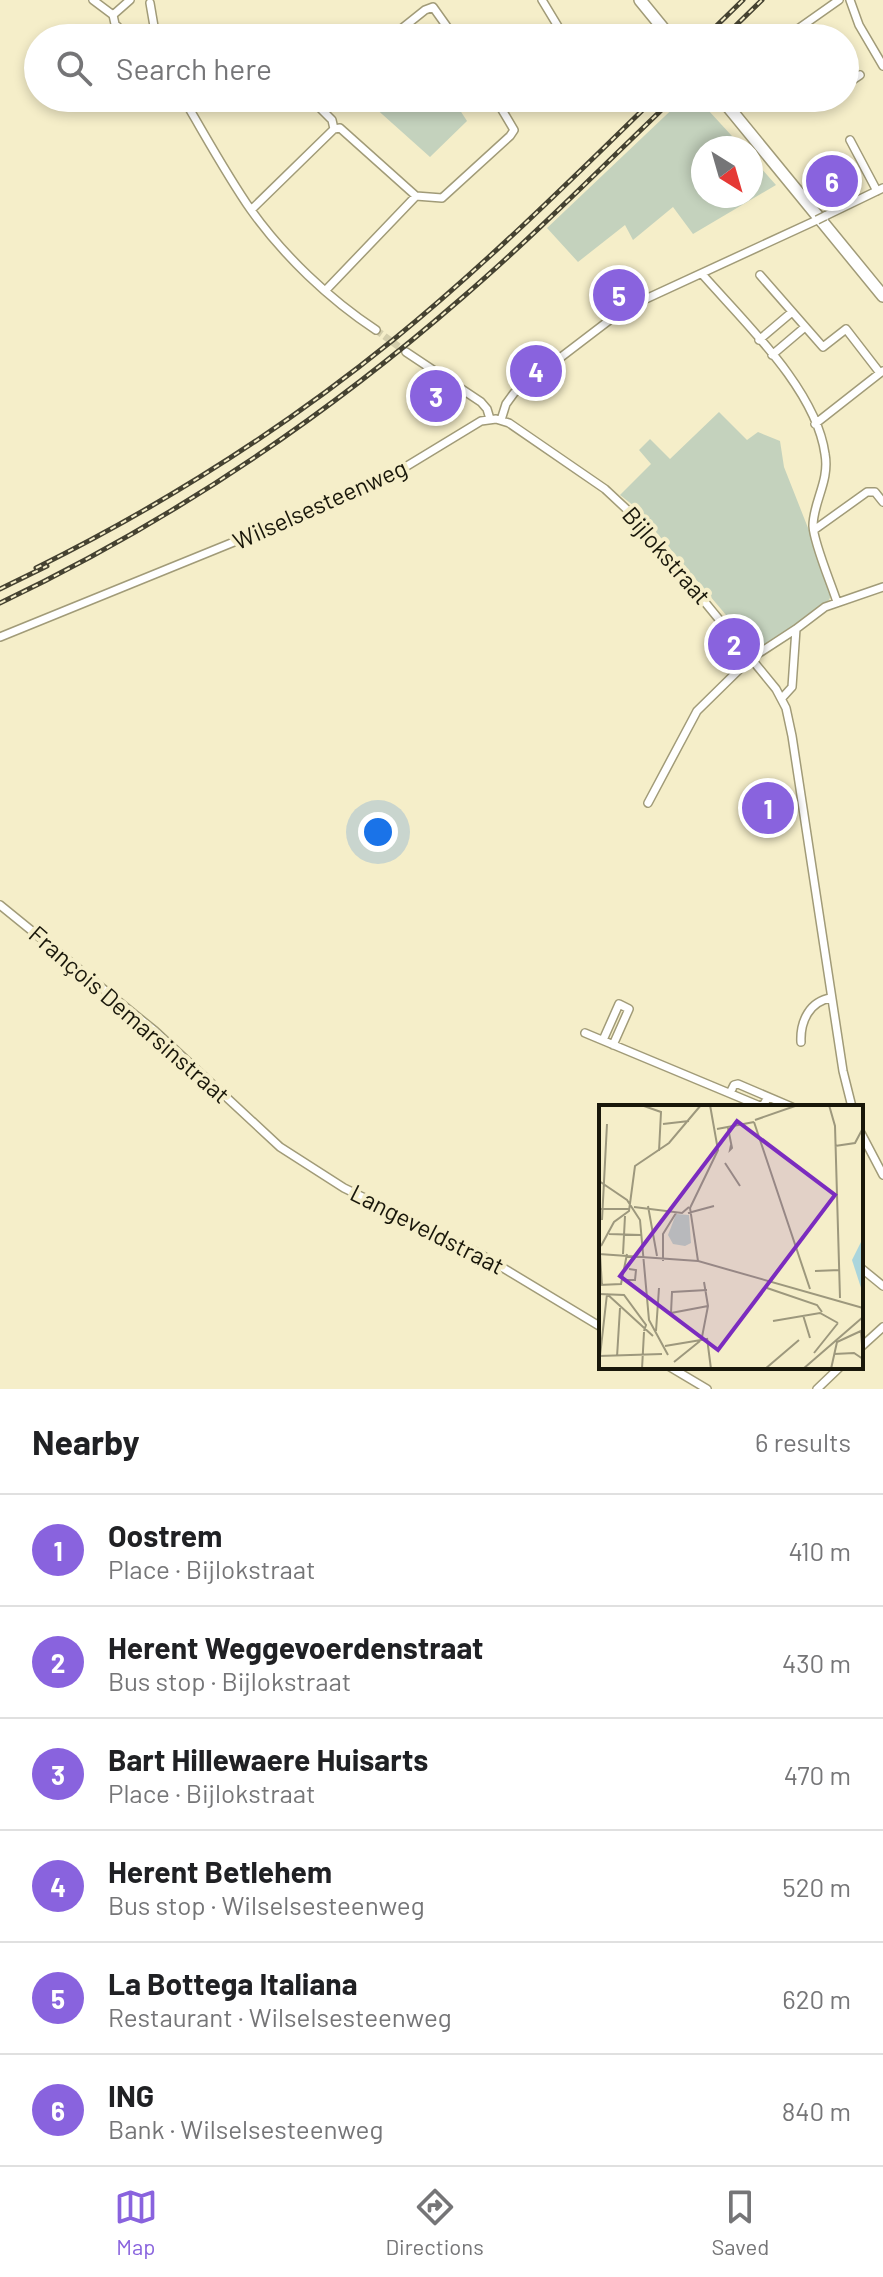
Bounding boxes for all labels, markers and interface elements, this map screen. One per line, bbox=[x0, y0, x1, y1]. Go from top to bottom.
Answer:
search box bbox=[24, 24, 859, 112]
icon: search bbox=[52, 46, 96, 90]
text: Search here bbox=[116, 50, 272, 86]
north arrow bbox=[691, 136, 763, 208]
pin: 6 bbox=[806, 151, 858, 211]
pin: 5 bbox=[593, 265, 645, 325]
pin: 4 bbox=[510, 341, 562, 401]
pin: 3 bbox=[410, 366, 462, 426]
street label: Wilselsesteenweg bbox=[228, 452, 411, 555]
street label: Bijlokstraat bbox=[617, 500, 717, 610]
pin: 2 bbox=[708, 614, 760, 674]
pin: 1 bbox=[742, 778, 794, 838]
your location bbox=[358, 812, 398, 852]
street label: François Demarsinstraat bbox=[24, 919, 236, 1109]
inset map bbox=[599, 1105, 863, 1369]
street label: Langeveldstraat bbox=[346, 1177, 509, 1280]
text: Nearby bbox=[32, 1421, 140, 1462]
text: 6 results bbox=[755, 1426, 851, 1457]
text: Oostrem bbox=[108, 1517, 222, 1553]
text: 1 bbox=[53, 1535, 63, 1566]
text: 410 m bbox=[789, 1535, 851, 1566]
text: Place · Bijlokstraat bbox=[108, 1553, 315, 1584]
text: Herent Weggevoerdenstraat bbox=[108, 1629, 483, 1665]
text: 2 bbox=[51, 1647, 65, 1678]
text: 430 m bbox=[782, 1647, 851, 1678]
text: Bus stop · Bijlokstraat bbox=[108, 1665, 351, 1696]
text: Bart Hillewaere Huisarts bbox=[108, 1741, 428, 1777]
text: 3 bbox=[51, 1759, 65, 1790]
text: 470 m bbox=[784, 1759, 851, 1790]
text: Place · Bijlokstraat bbox=[108, 1777, 315, 1808]
text: Herent Betlehem bbox=[108, 1853, 332, 1889]
text: 4 bbox=[50, 1871, 66, 1902]
text: 520 m bbox=[782, 1871, 851, 1902]
text: Bus stop · Wilselsesteenweg bbox=[108, 1889, 425, 1920]
text: La Bottega Italiana bbox=[108, 1965, 358, 2001]
text: 5 bbox=[51, 1983, 65, 2014]
text: 620 m bbox=[782, 1983, 851, 2014]
text: Restaurant · Wilselsesteenweg bbox=[108, 2001, 452, 2032]
text: ING bbox=[108, 2077, 154, 2113]
text: 6 bbox=[51, 2095, 65, 2126]
text: 840 m bbox=[782, 2095, 851, 2126]
text: Bank · Wilselsesteenweg bbox=[108, 2113, 383, 2144]
tab: Map bbox=[114, 2185, 158, 2259]
tab: Directions bbox=[385, 2185, 484, 2259]
tab: Saved bbox=[711, 2185, 769, 2259]

